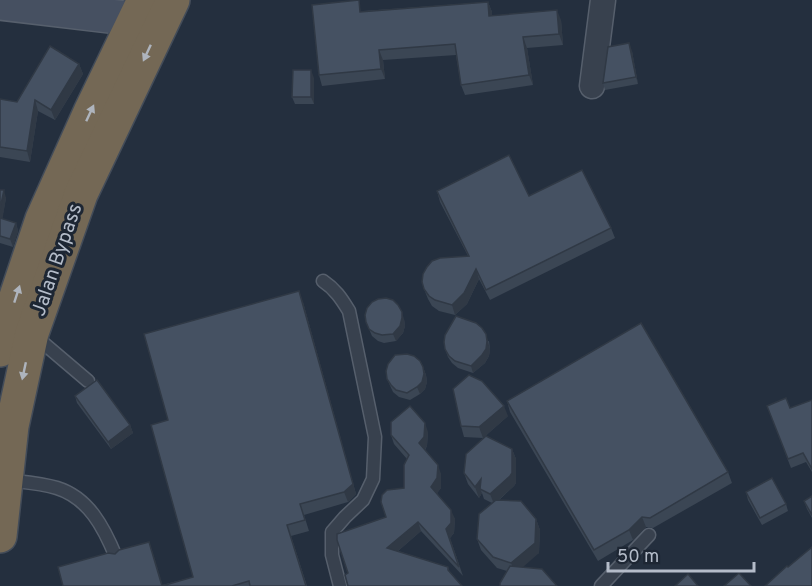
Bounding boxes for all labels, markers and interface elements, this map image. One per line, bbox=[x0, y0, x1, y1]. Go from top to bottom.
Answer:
one-way arrow bbox=[143, 44, 152, 61]
one-way arrow bbox=[85, 104, 95, 122]
street label: Jalan Bypass bbox=[27, 200, 89, 320]
one-way arrow bbox=[13, 285, 22, 303]
one-way arrow bbox=[19, 361, 28, 380]
scale bar bbox=[608, 535, 754, 573]
text: 50 m bbox=[617, 546, 659, 569]

